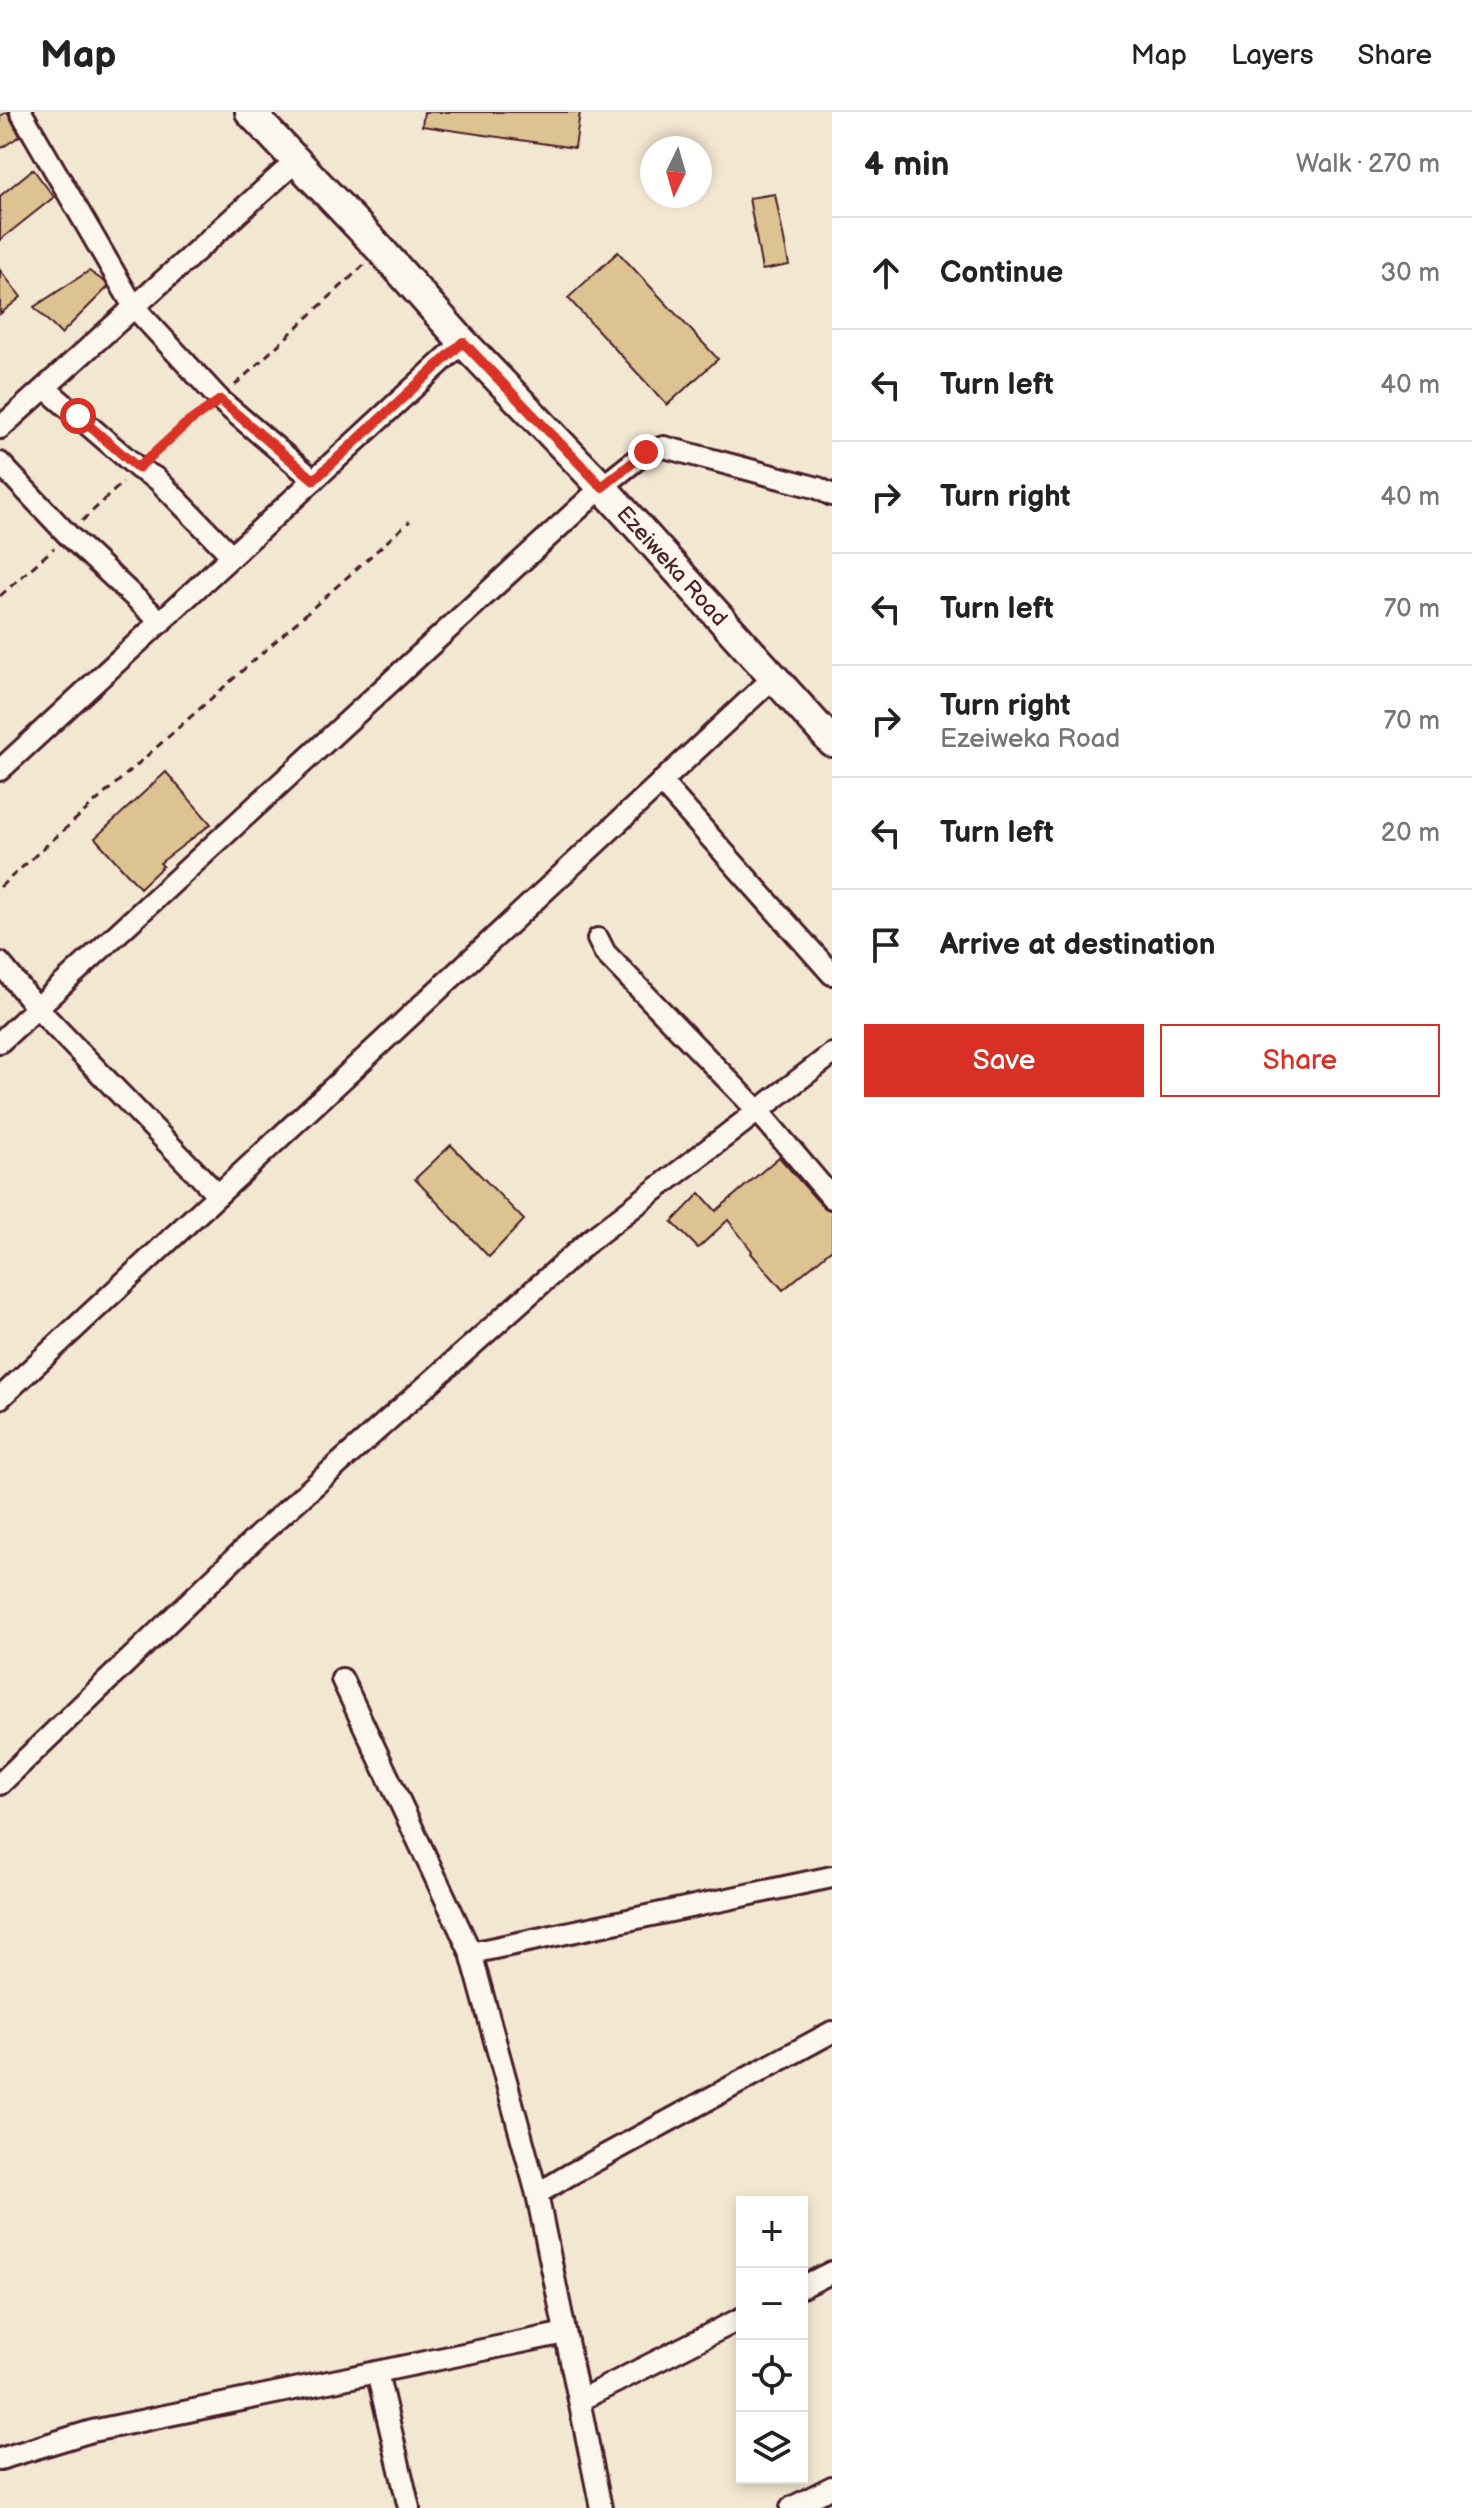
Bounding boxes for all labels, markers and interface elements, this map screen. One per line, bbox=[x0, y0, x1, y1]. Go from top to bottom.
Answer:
text: Map bbox=[40, 33, 116, 78]
text: Map bbox=[1131, 39, 1187, 72]
text: Layers bbox=[1231, 39, 1314, 72]
text: Share bbox=[1358, 39, 1432, 72]
north arrow bbox=[640, 136, 712, 208]
text: 4 min bbox=[864, 144, 950, 185]
text: Walk · 270 m bbox=[1296, 149, 1440, 180]
icon: ahead bbox=[864, 251, 908, 295]
text: Continue bbox=[940, 255, 1063, 291]
text: 30 m bbox=[1380, 258, 1440, 289]
icon: left bbox=[864, 363, 908, 407]
text: Turn left bbox=[940, 367, 1054, 403]
text: 40 m bbox=[1380, 370, 1440, 401]
route start bbox=[60, 398, 96, 434]
route end bbox=[628, 434, 664, 470]
icon: right bbox=[864, 475, 908, 519]
text: Turn right bbox=[940, 479, 1071, 515]
text: 40 m bbox=[1380, 482, 1440, 513]
street label: Ezeiweka Road bbox=[611, 501, 733, 632]
icon: left bbox=[864, 587, 908, 631]
text: Turn left bbox=[940, 591, 1054, 627]
text: 70 m bbox=[1383, 594, 1440, 625]
text: Turn right bbox=[940, 688, 1071, 724]
icon: right bbox=[864, 699, 908, 743]
text: 70 m bbox=[1383, 706, 1440, 737]
text: Ezeiweka Road bbox=[940, 724, 1120, 755]
icon: left bbox=[864, 811, 908, 855]
text: Turn left bbox=[940, 815, 1054, 851]
text: 20 m bbox=[1381, 818, 1440, 849]
icon: arrive bbox=[864, 923, 908, 967]
text: Arrive at destination bbox=[940, 927, 1216, 963]
button: Save bbox=[864, 1024, 1144, 1097]
button: Share bbox=[1160, 1024, 1440, 1097]
map controls bbox=[736, 2196, 808, 2484]
button: + bbox=[736, 2196, 808, 2268]
button: − bbox=[736, 2268, 808, 2340]
button: locate bbox=[736, 2340, 808, 2412]
button: layers bbox=[736, 2412, 808, 2484]

